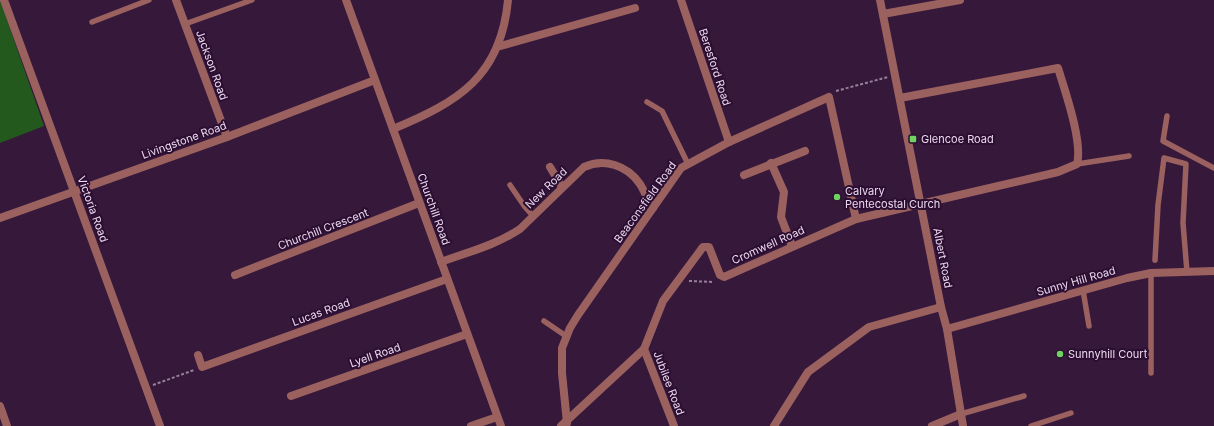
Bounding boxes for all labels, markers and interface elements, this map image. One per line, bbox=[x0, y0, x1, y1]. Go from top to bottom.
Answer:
street label: Beresford Road bbox=[696, 27, 734, 107]
street label: Jackson Road bbox=[193, 28, 231, 102]
street label: Livingstone Road bbox=[140, 118, 228, 162]
place label: Glencoe Road bbox=[921, 132, 994, 146]
marker: Glencoe Road bbox=[908, 134, 918, 144]
street label: Beaconsfield Road bbox=[611, 159, 679, 245]
street label: New Road bbox=[522, 165, 570, 211]
street label: Churchill Road bbox=[415, 171, 453, 247]
street label: Victoria Road bbox=[75, 174, 111, 244]
place label: Calvary Pentecostal Curch bbox=[845, 184, 940, 211]
marker: Calvary Pentecostal Curch bbox=[832, 192, 842, 202]
street label: Churchill Crescent bbox=[276, 205, 371, 253]
street label: Cromwell Road bbox=[729, 223, 807, 267]
street label: Albert Road bbox=[930, 227, 956, 289]
street label: Sunny Hill Road bbox=[1035, 263, 1117, 299]
street label: Lucas Road bbox=[290, 295, 352, 329]
street label: Lyell Road bbox=[348, 340, 402, 370]
place label: Sunnyhill Court bbox=[1068, 347, 1148, 361]
street label: Jubilee Road bbox=[650, 349, 688, 417]
marker: Sunnyhill Court bbox=[1055, 349, 1065, 359]

